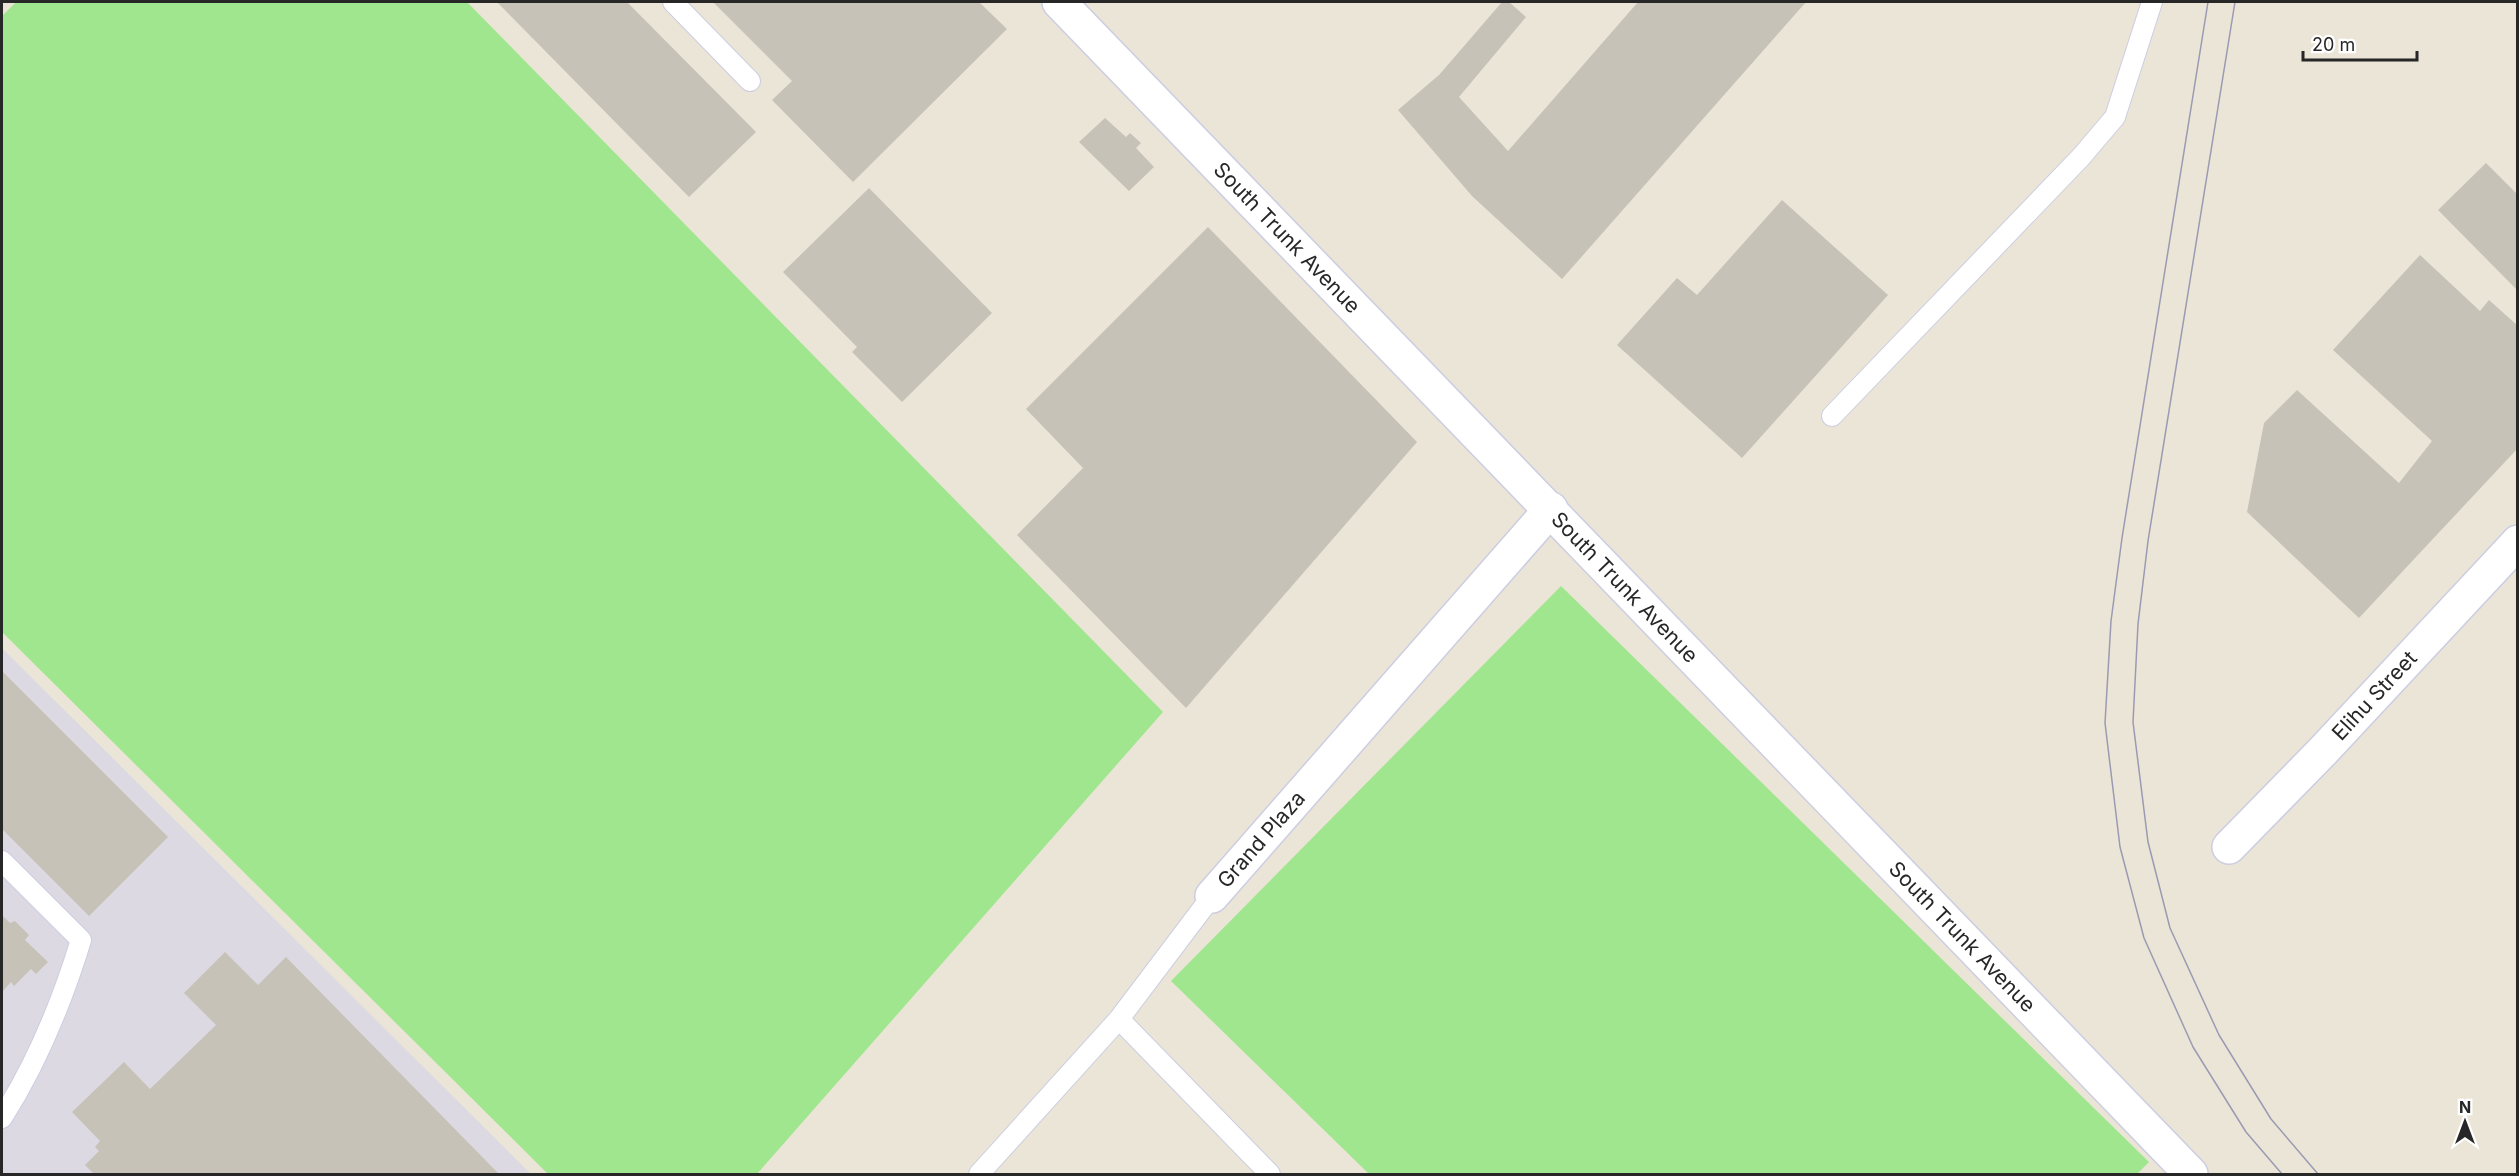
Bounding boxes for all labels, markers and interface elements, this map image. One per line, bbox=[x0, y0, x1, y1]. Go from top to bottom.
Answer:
scale bar bbox=[2303, 24, 2417, 62]
text: 20 m bbox=[2312, 34, 2355, 55]
street label: South Trunk Avenue bbox=[1209, 157, 1366, 318]
street label: South Trunk Avenue bbox=[1546, 506, 1703, 668]
street label: Elihu Street bbox=[2327, 645, 2422, 745]
street label: Grand Plaza bbox=[1212, 786, 1310, 893]
street label: South Trunk Avenue bbox=[1884, 856, 2041, 1017]
north arrow bbox=[2435, 1092, 2495, 1152]
text: N bbox=[2459, 1097, 2471, 1117]

